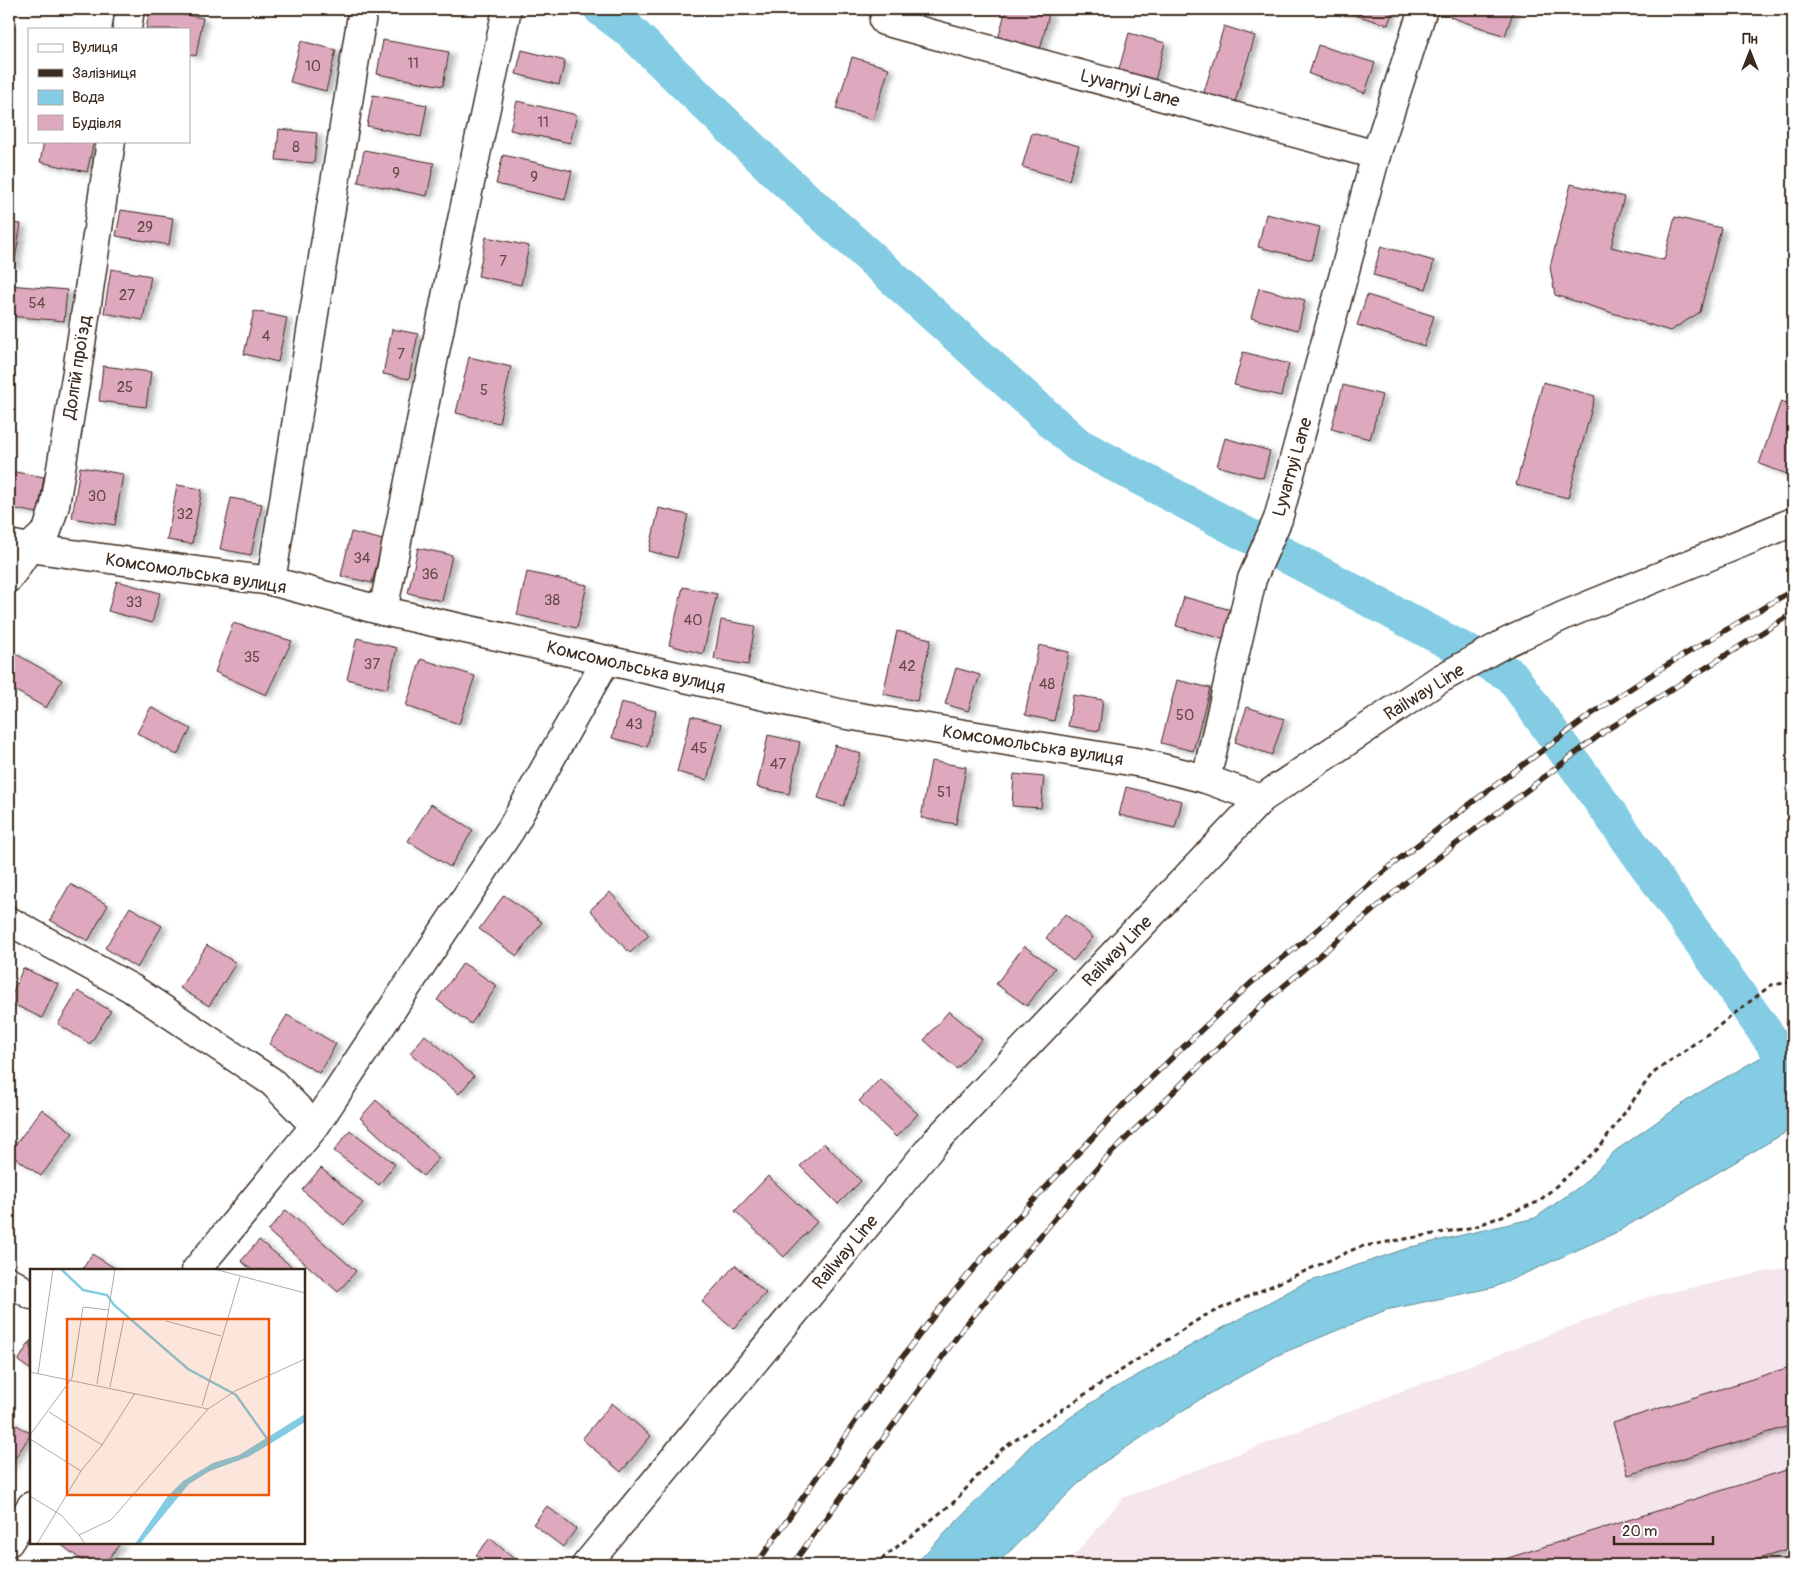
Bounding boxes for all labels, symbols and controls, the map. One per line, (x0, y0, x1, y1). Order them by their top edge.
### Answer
legend (28, 28, 190, 142)
north arrow (1724, 28, 1774, 78)
text: Пн (1742, 31, 1758, 48)
text: Вулиця (72, 38, 118, 57)
house number: 11 (407, 54, 419, 73)
house number: 10 (305, 57, 321, 76)
text: Залізниця (72, 64, 136, 83)
street label: Lyvarnyi Lane (1077, 64, 1182, 113)
text: Вода (72, 88, 105, 107)
house number: 11 (537, 113, 549, 132)
text: Будівля (72, 114, 121, 133)
house number: 8 (292, 138, 300, 157)
house number: 9 (392, 164, 400, 183)
house number: 9 (530, 168, 538, 187)
house number: 29 (137, 218, 153, 237)
house number: 7 (499, 252, 507, 271)
house number: 27 (119, 286, 135, 305)
house number: 54 (29, 294, 46, 313)
street label: Долгій проїзд (58, 313, 97, 422)
house number: 4 (262, 327, 271, 346)
house number: 7 (397, 345, 405, 364)
house number: 25 (117, 378, 133, 397)
house number: 5 (480, 381, 488, 400)
street label: Lyvarnyi Lane (1267, 415, 1318, 520)
house number: 30 (88, 487, 106, 506)
house number: 32 (177, 505, 193, 524)
street label: Комсомольська вулиця (104, 548, 288, 599)
house number: 34 (353, 549, 371, 568)
house number: 36 (421, 565, 439, 584)
house number: 38 (544, 591, 560, 610)
house number: 33 (126, 593, 142, 612)
house number: 40 (684, 611, 702, 630)
street label: Комсомольська вулиця (544, 636, 727, 699)
house number: 35 (244, 648, 260, 667)
house number: 37 (364, 655, 380, 674)
house number: 42 (898, 657, 916, 676)
street label: Railway Line (1380, 659, 1469, 726)
house number: 48 (1039, 675, 1056, 694)
house number: 50 (1176, 706, 1194, 725)
house number: 43 (625, 715, 643, 734)
street label: Комсомольська вулиця (941, 720, 1125, 771)
house number: 45 (691, 739, 707, 758)
house number: 47 (770, 755, 786, 774)
house number: 51 (937, 783, 951, 802)
street label: Railway Line (1078, 911, 1157, 992)
street label: Railway Line (807, 1210, 883, 1294)
inset map (30, 1269, 305, 1544)
scale bar (1614, 1514, 1713, 1546)
text: 20 m (1622, 1522, 1657, 1541)

